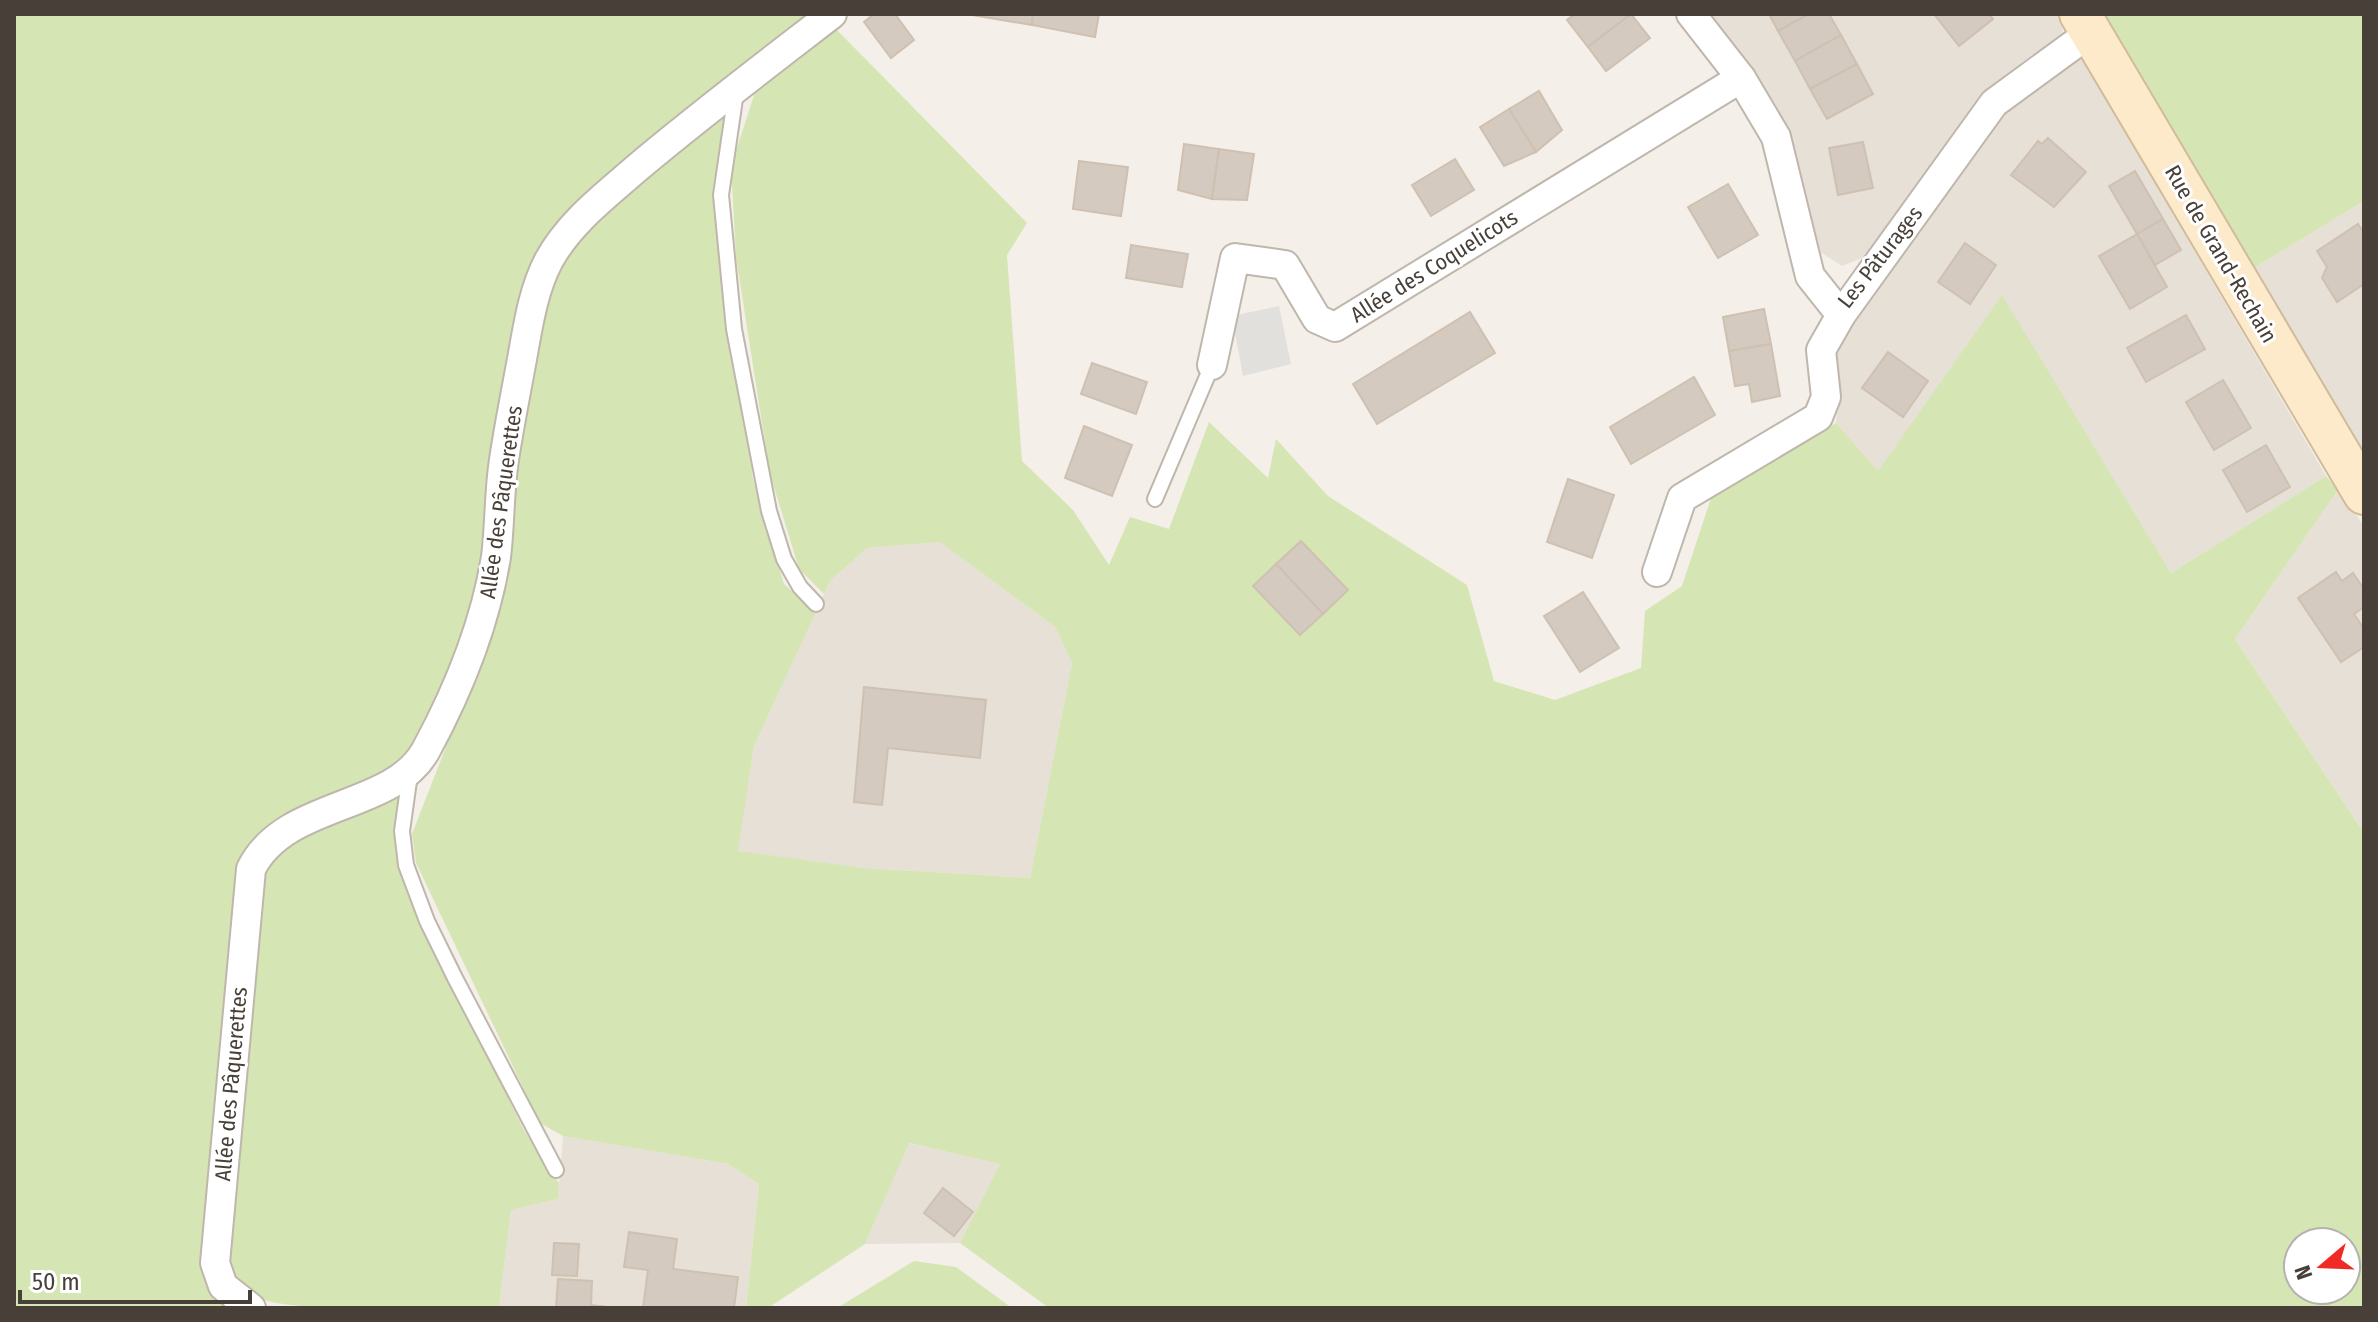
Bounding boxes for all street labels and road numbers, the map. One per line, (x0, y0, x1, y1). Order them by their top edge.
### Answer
street label: Rue de Grand-Rechain (2159, 160, 2283, 348)
street label: Les Pâturages (1832, 200, 1928, 314)
street label: Allée des Coquelicots (1345, 204, 1523, 328)
street label: Allée des Pâquerettes (474, 404, 528, 600)
street label: Allée des Pâquerettes (209, 986, 253, 1182)

